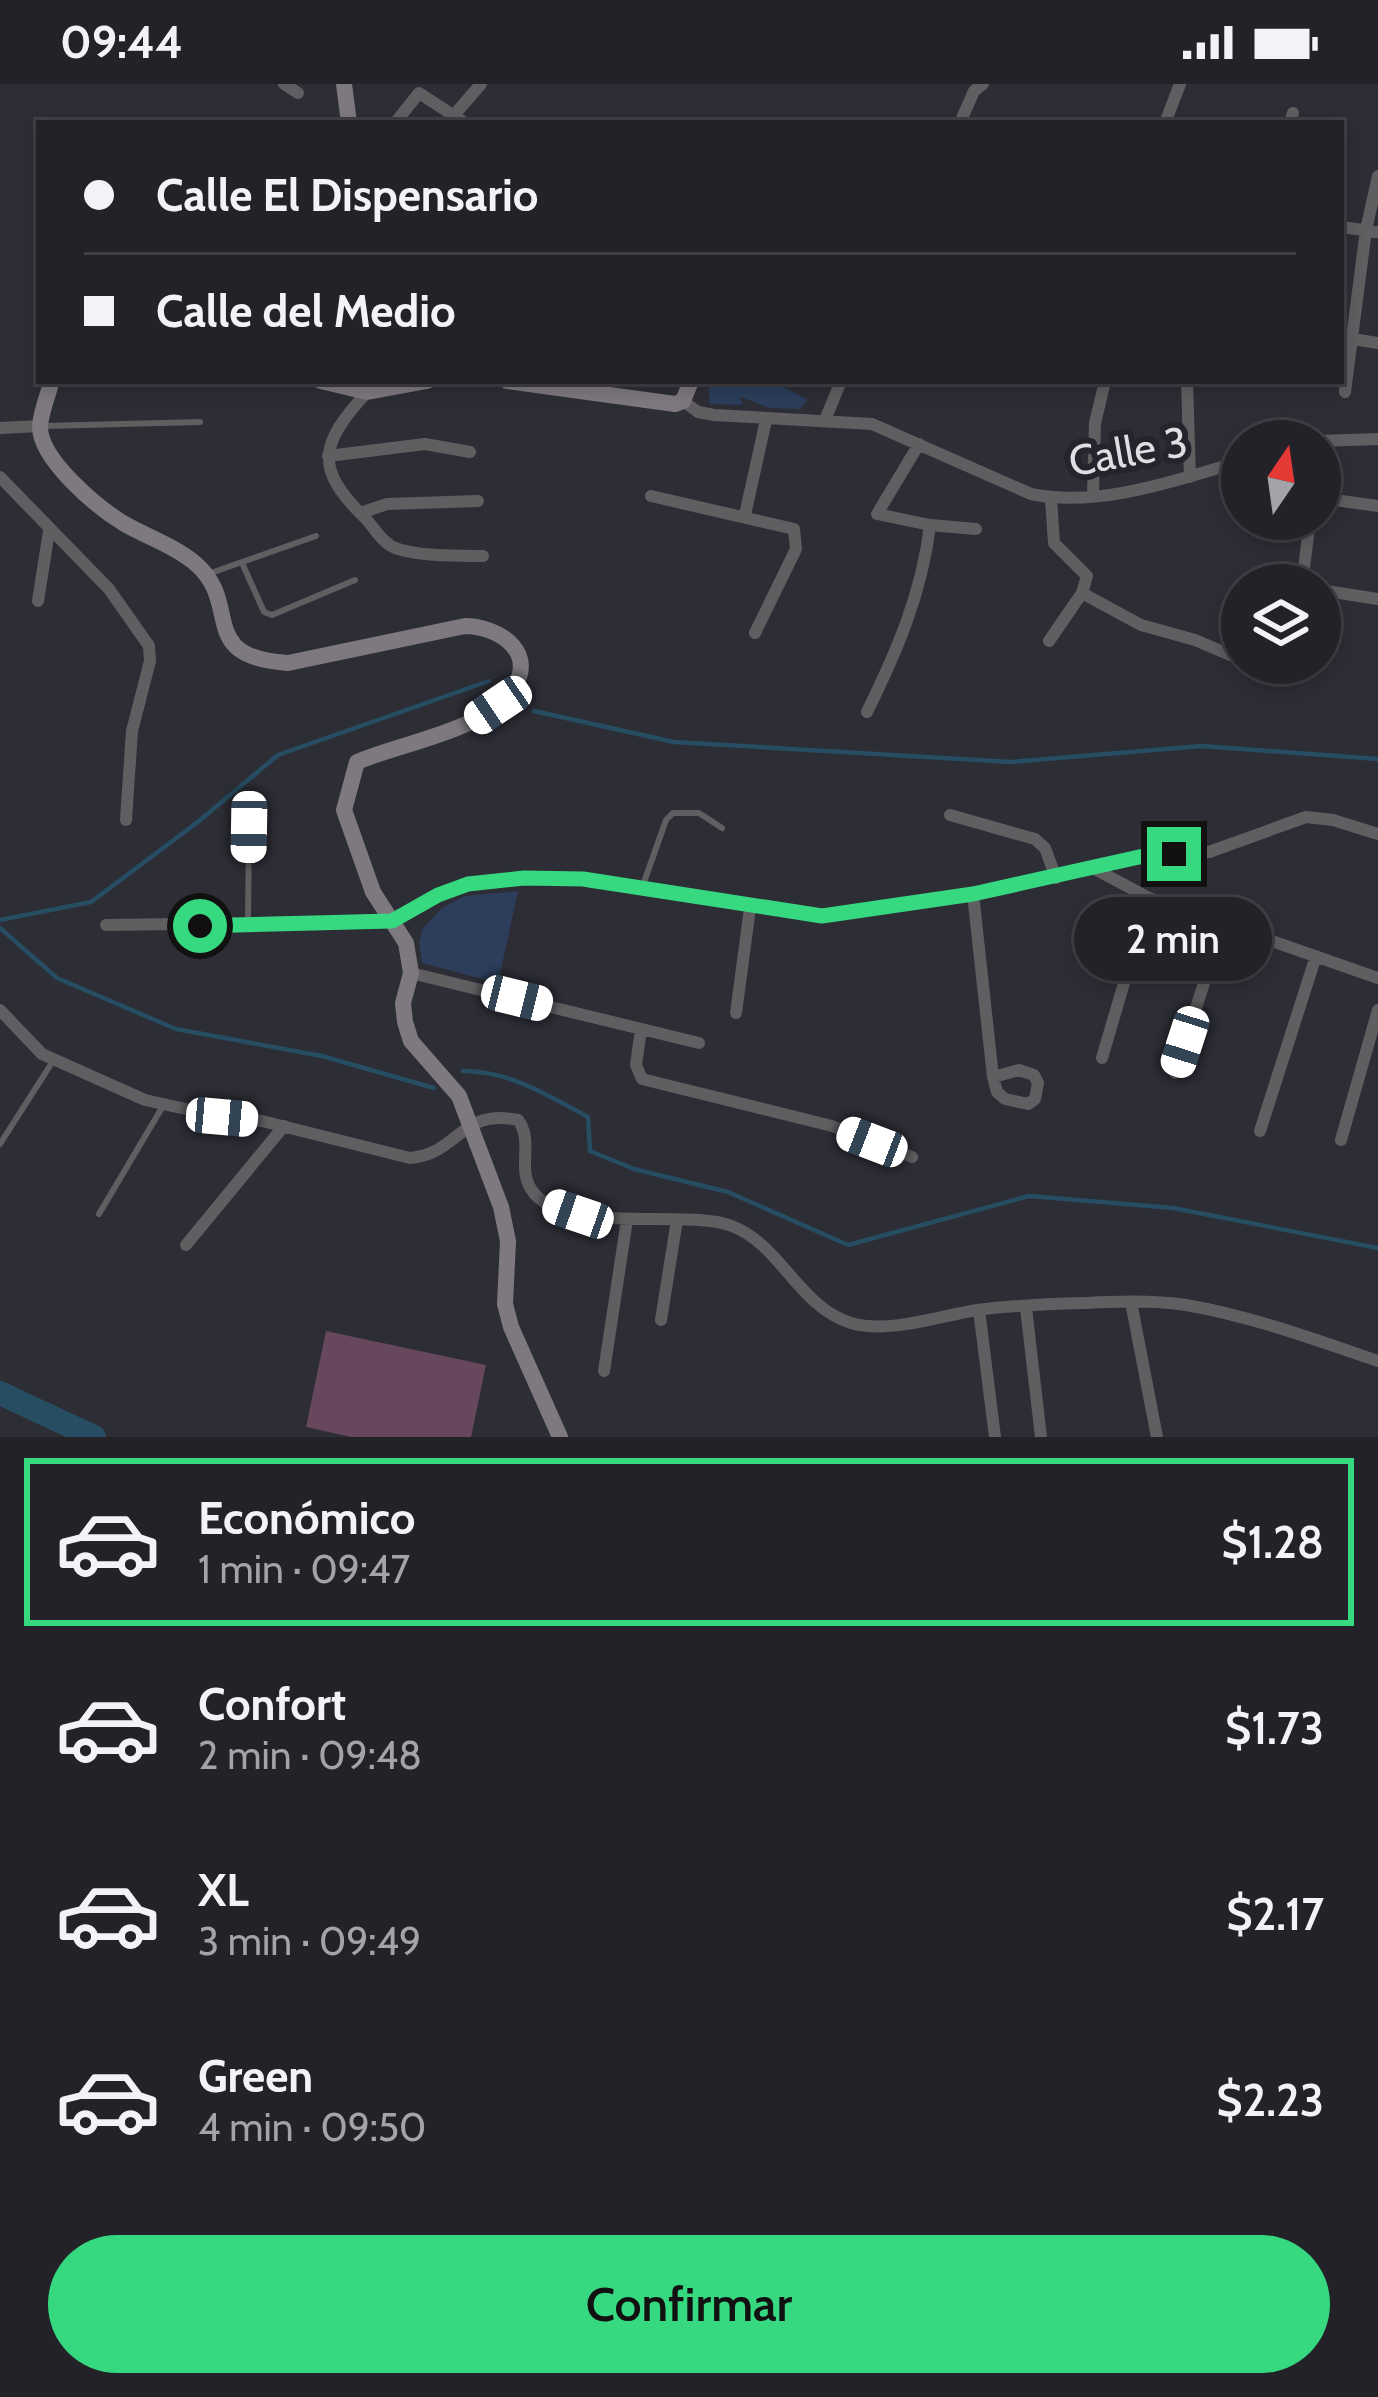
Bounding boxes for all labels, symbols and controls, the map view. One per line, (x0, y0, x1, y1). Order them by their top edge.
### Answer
text: 09:44 (60, 15, 183, 69)
text: Calle El Dispensario (156, 168, 538, 222)
text: Calle del Medio (156, 284, 456, 338)
street label: Calle 3 (1065, 415, 1191, 487)
north arrow (1221, 420, 1341, 540)
map controls (1221, 420, 1341, 684)
button: layers (1221, 564, 1341, 684)
car (458, 670, 538, 740)
car (230, 791, 268, 863)
route end (1147, 827, 1201, 881)
callout: 2 min (1075, 896, 1273, 980)
route start (173, 899, 227, 953)
text: 2 min (1126, 915, 1220, 963)
car (478, 972, 556, 1024)
car (1157, 1002, 1213, 1082)
car (185, 1096, 259, 1138)
car (832, 1112, 912, 1172)
car (538, 1185, 618, 1243)
icon: car (54, 1488, 162, 1596)
text: Económico (198, 1491, 415, 1545)
text: $1.28 (1221, 1515, 1324, 1569)
text: 1 min · 09:47 (198, 1545, 410, 1593)
icon: car (54, 1674, 162, 1782)
text: Confort (198, 1677, 346, 1731)
text: $1.73 (1225, 1701, 1324, 1755)
text: 2 min · 09:48 (198, 1731, 422, 1779)
icon: car (54, 1860, 162, 1968)
text: XL (198, 1863, 249, 1917)
text: $2.17 (1226, 1887, 1324, 1941)
text: 3 min · 09:49 (198, 1917, 421, 1965)
icon: car (54, 2046, 162, 2154)
text: Green (198, 2049, 313, 2103)
text: $2.23 (1216, 2073, 1324, 2127)
text: 4 min · 09:50 (198, 2103, 426, 2151)
button: Confirmar (48, 2235, 1330, 2373)

